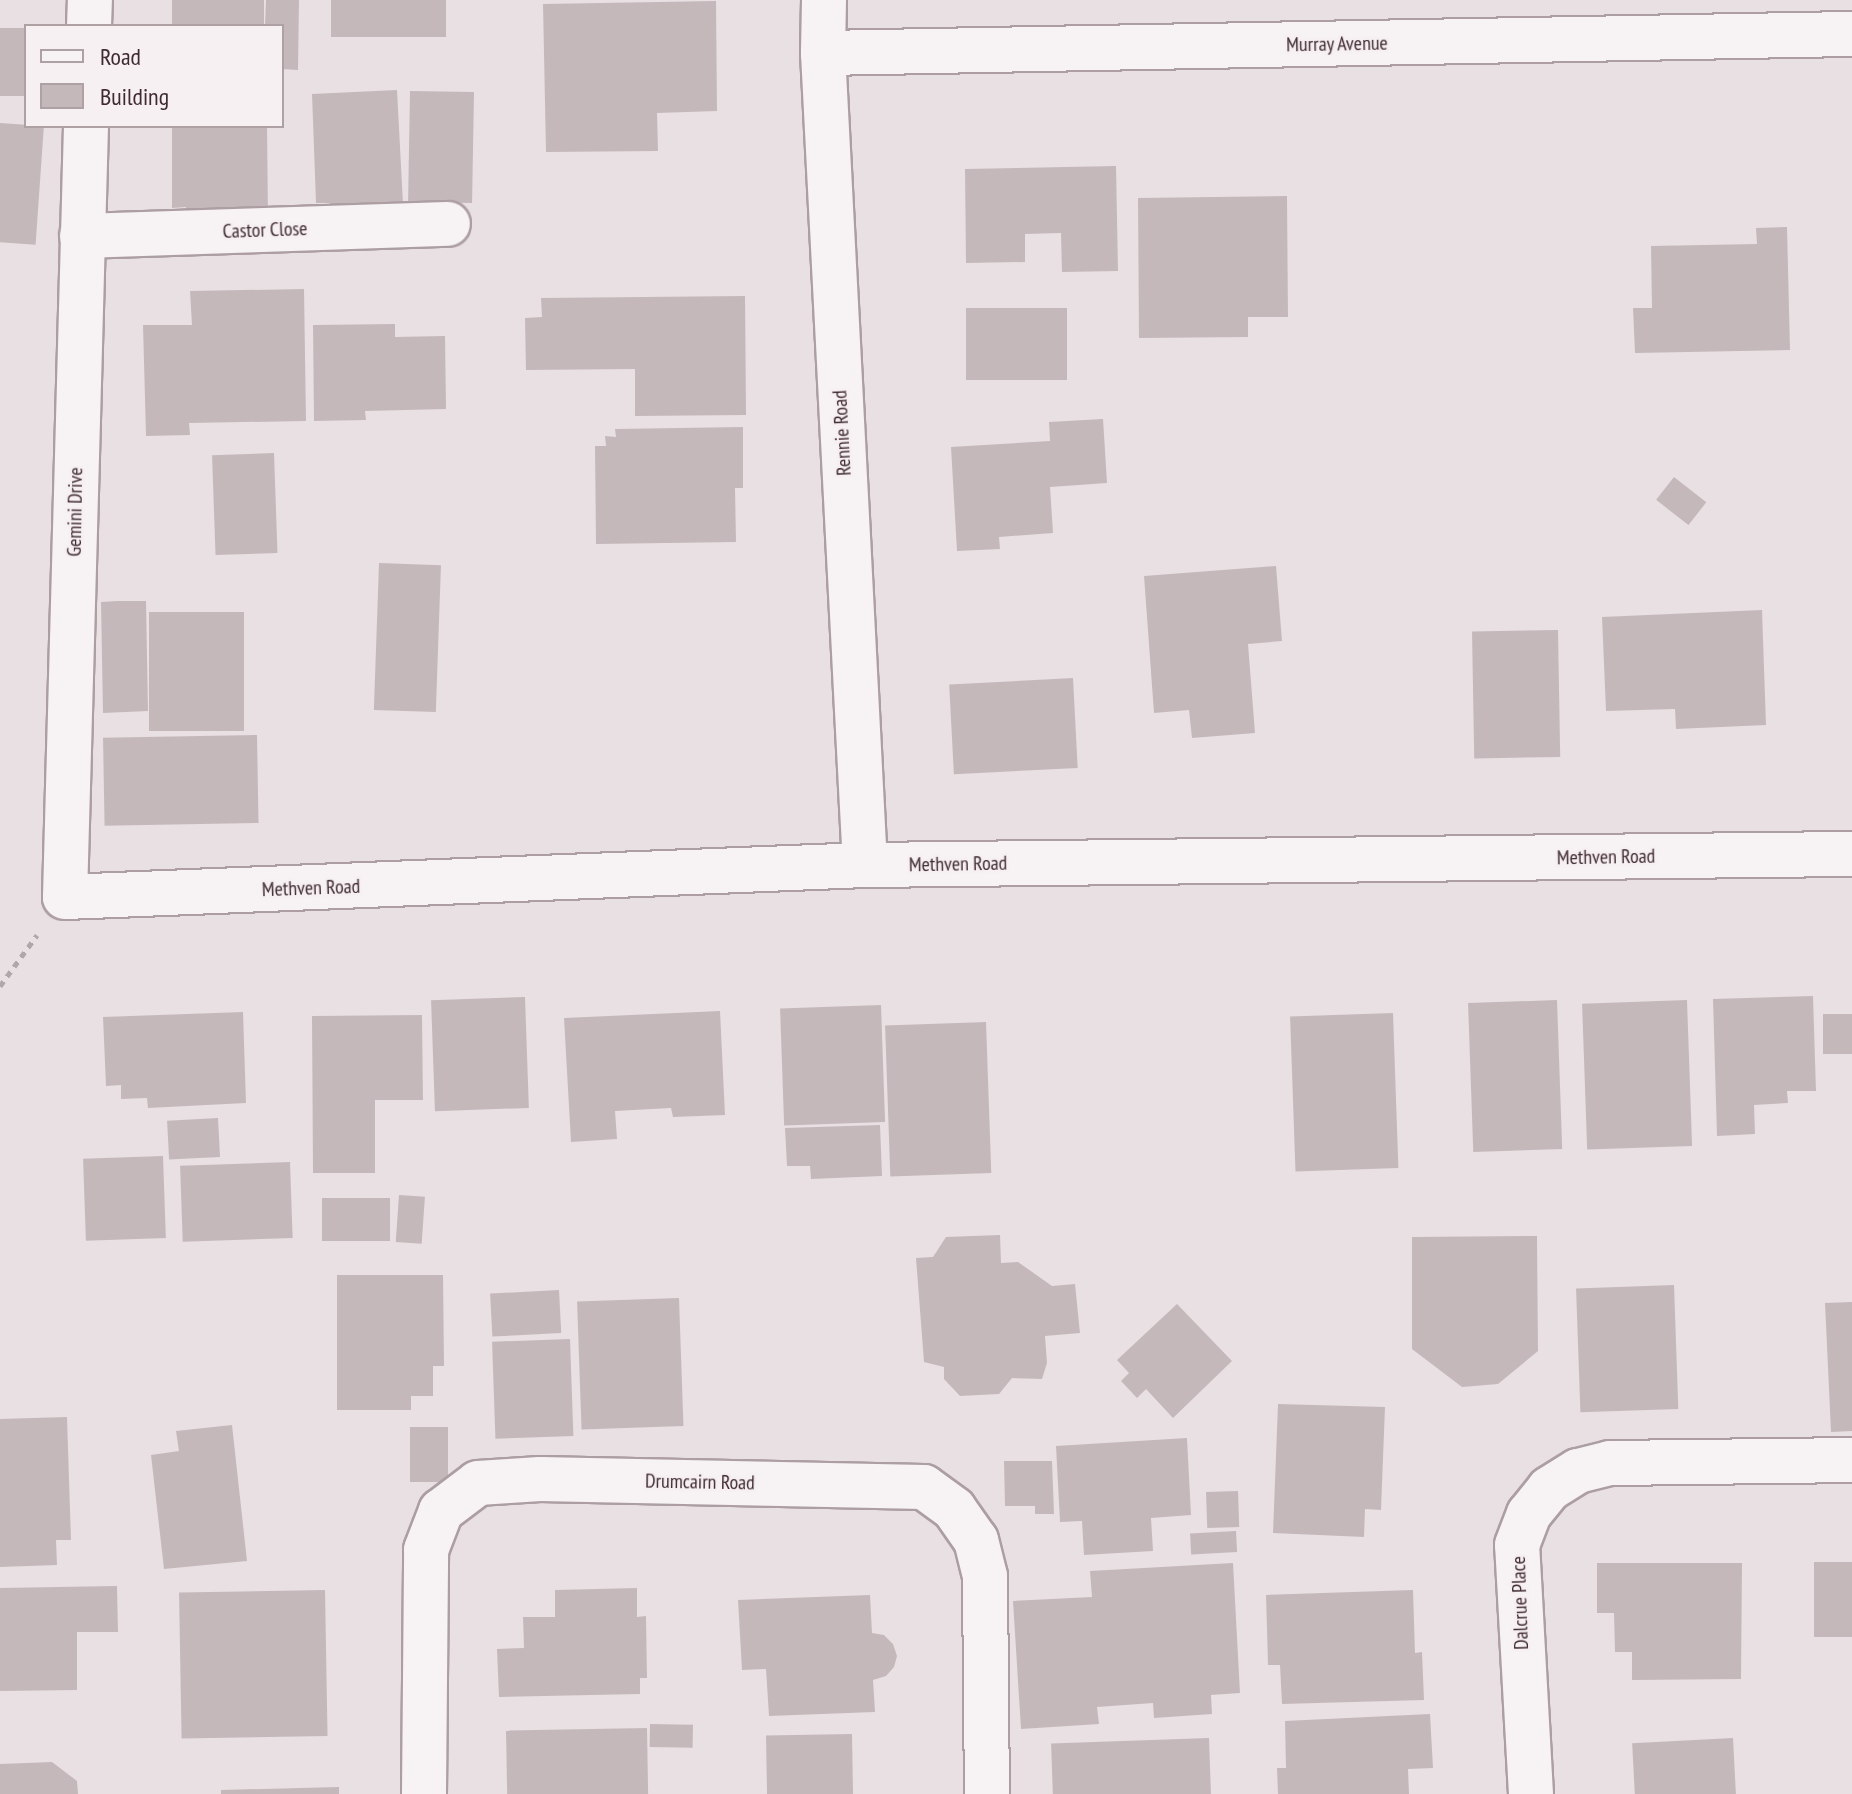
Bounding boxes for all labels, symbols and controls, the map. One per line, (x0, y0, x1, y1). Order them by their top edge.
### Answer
legend (24, 24, 284, 128)
street label: Murray Avenue (1285, 31, 1389, 57)
text: Road (100, 41, 141, 72)
text: Building (100, 81, 169, 112)
street label: Castor Close (222, 217, 308, 243)
street label: Rennie Road (828, 390, 856, 476)
street label: Gemini Drive (62, 467, 88, 557)
street label: Methven Road (1557, 844, 1655, 870)
street label: Methven Road (909, 851, 1007, 877)
street label: Methven Road (261, 874, 361, 902)
street label: Drumcairn Road (645, 1469, 755, 1495)
street label: Dalcrue Place (1506, 1556, 1534, 1650)

